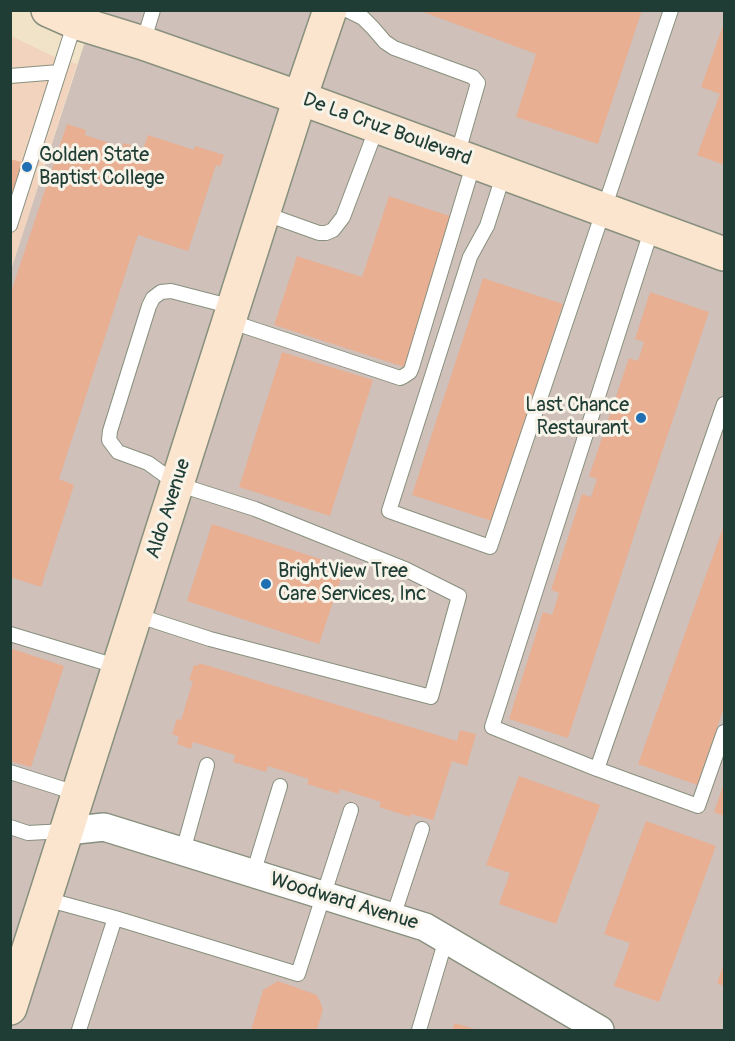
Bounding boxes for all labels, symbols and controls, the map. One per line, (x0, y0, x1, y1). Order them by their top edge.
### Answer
street label: De La Cruz Boulevard (299, 88, 475, 172)
place label: Golden State Baptist College (39, 144, 164, 191)
marker: Golden State Baptist College (20, 160, 34, 174)
place label: Last Chance Restaurant (525, 394, 629, 441)
marker: Last Chance Restaurant (634, 411, 648, 425)
street label: Aldo Avenue (142, 456, 196, 562)
place label: BrightView Tree Care Services, Inc (278, 560, 426, 607)
marker: BrightView Tree Care Services, Inc (259, 577, 273, 591)
street label: Woodward Avenue (267, 868, 421, 936)

